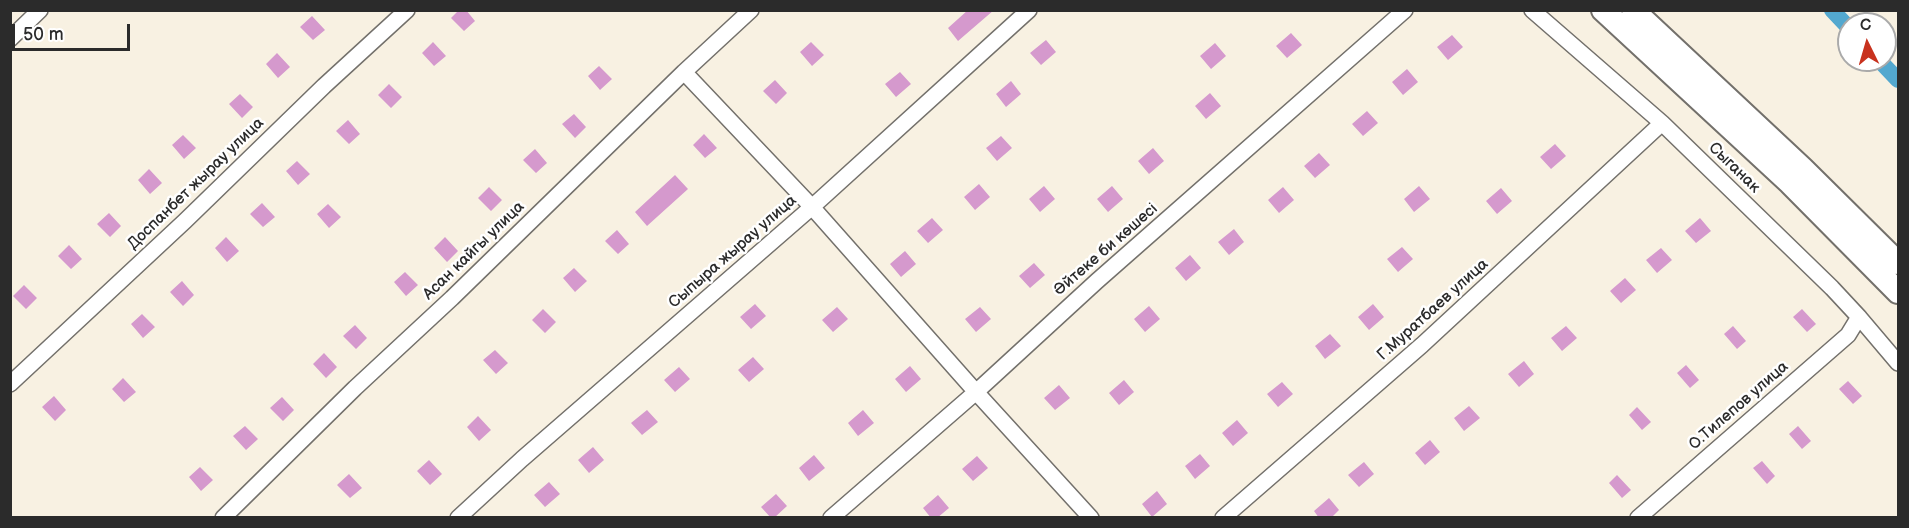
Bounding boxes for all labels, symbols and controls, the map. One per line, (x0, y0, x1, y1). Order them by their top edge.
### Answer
scale bar (15, 12, 134, 50)
north arrow (1837, 12, 1897, 72)
text: С (1859, 16, 1872, 36)
text: 50 m (23, 24, 64, 45)
street label: Доспанбет жырау улица (124, 114, 268, 254)
street label: Сыганак (1704, 139, 1764, 197)
street label: Сыпыра жырау улица (665, 191, 801, 313)
street label: Асан кайгы улица (419, 198, 529, 304)
street label: Әйтеке би көшесі (1050, 200, 1162, 300)
street label: Г.Муратбаев улица (1374, 255, 1492, 365)
street label: О.Тилепов улица (1685, 358, 1793, 454)

